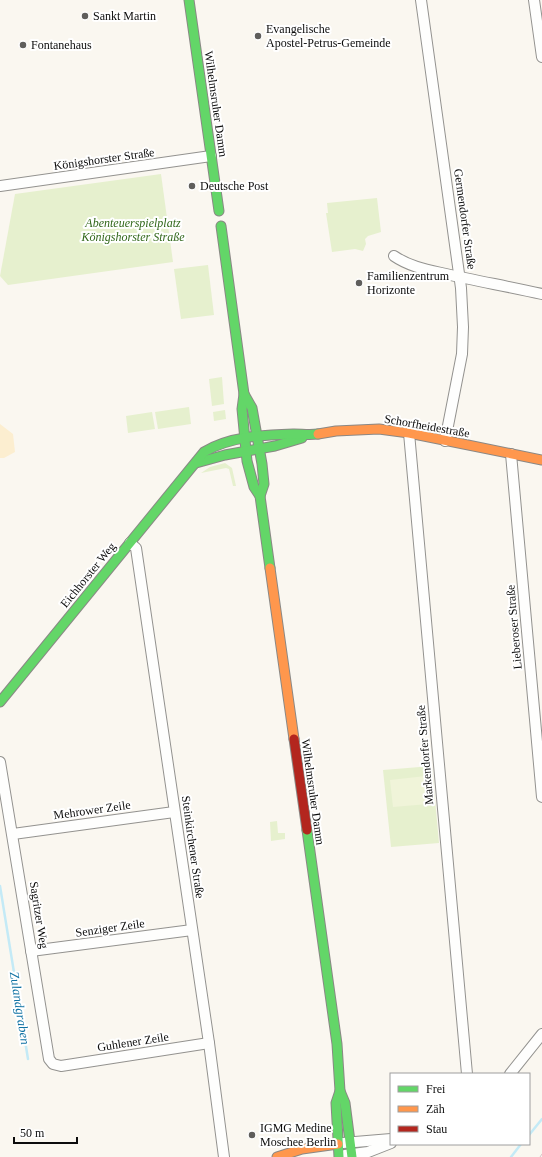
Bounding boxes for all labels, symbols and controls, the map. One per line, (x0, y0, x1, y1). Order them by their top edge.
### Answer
place label: Sankt Martin (93, 9, 156, 23)
marker: Sankt Martin (80, 11, 90, 21)
place label: Evangelische Apostel-Petrus-Gemeinde (266, 22, 391, 50)
marker: Evangelische Apostel-Petrus-Gemeinde (253, 31, 263, 41)
place label: Fontanehaus (31, 38, 92, 52)
marker: Fontanehaus (18, 40, 28, 50)
street label: Wilhelmsruher Damm (202, 50, 230, 159)
street label: Königshorster Straße (53, 145, 155, 173)
street label: Germendorfer Straße (451, 168, 479, 270)
place label: Deutsche Post (200, 179, 269, 193)
marker: Deutsche Post (187, 181, 197, 191)
park label: Abenteuerspielplatz Königshorster Straße (80, 216, 185, 244)
place label: Familienzentrum Horizonte (367, 269, 450, 297)
marker: Familienzentrum Horizonte (354, 278, 364, 288)
street label: Schorfheidestraße (383, 412, 471, 440)
street label: Eichhorster Weg (57, 540, 119, 610)
street label: Lieberoser Straße (503, 584, 525, 670)
street label: Markendorfer Straße (414, 704, 436, 806)
street label: Wilhelmsruher Damm (299, 738, 327, 847)
street label: Steinkirchener Straße (179, 795, 207, 899)
street label: Mehrower Zeile (53, 798, 131, 822)
street label: Sagritzer Weg (27, 880, 51, 950)
street label: Senziger Zeile (75, 916, 145, 940)
water label: Zulandgraben (7, 970, 33, 1046)
street label: Guhlener Zeile (96, 1029, 170, 1055)
legend (390, 1073, 530, 1145)
text: Frei (426, 1082, 446, 1096)
text: Zäh (426, 1102, 445, 1116)
scale bar (14, 1119, 77, 1145)
place label: IGMG Medine Moschee Berlin (260, 1121, 336, 1149)
text: Stau (426, 1122, 447, 1136)
text: 50 m (20, 1126, 45, 1140)
marker: IGMG Medine Moschee Berlin (247, 1130, 257, 1140)

